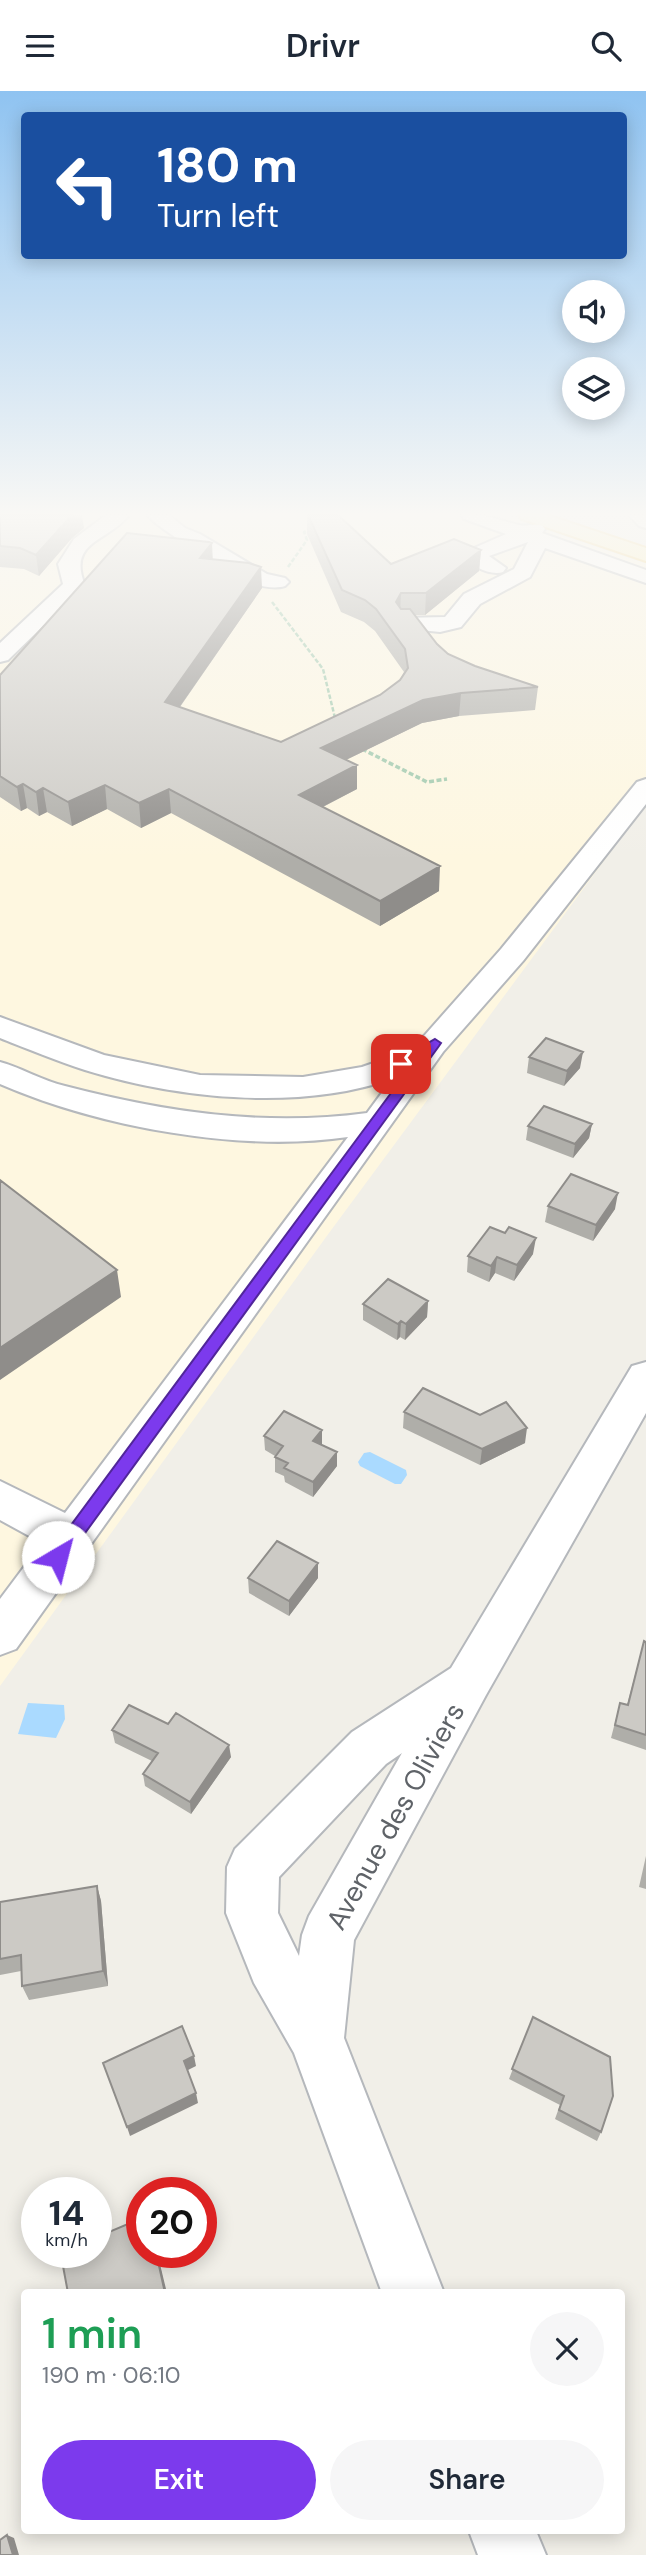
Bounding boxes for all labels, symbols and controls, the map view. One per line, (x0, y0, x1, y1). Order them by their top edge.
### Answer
text: Drivr (286, 25, 360, 67)
icon: menu (21, 27, 59, 65)
icon: search (587, 27, 625, 65)
text: 180 m (157, 133, 298, 197)
icon: left (42, 140, 133, 231)
text: Turn left (157, 195, 279, 237)
map controls (562, 280, 625, 420)
button: sound (562, 280, 625, 343)
button: layers (562, 357, 625, 420)
pin (371, 1034, 431, 1094)
icon: arrive (382, 1045, 420, 1083)
position arrow (21, 1520, 95, 1594)
street label: Avenue des Oliviers (318, 1696, 473, 1936)
speed limit sign: 20 (126, 2177, 217, 2268)
text: 14 (49, 2190, 84, 2236)
text: km/h (45, 2228, 88, 2252)
text: 1 min (42, 2306, 142, 2361)
button: close (530, 2312, 604, 2386)
text: 190 m · 06:10 (42, 2360, 180, 2390)
button: Exit (42, 2440, 316, 2520)
button: Share (330, 2440, 604, 2520)

